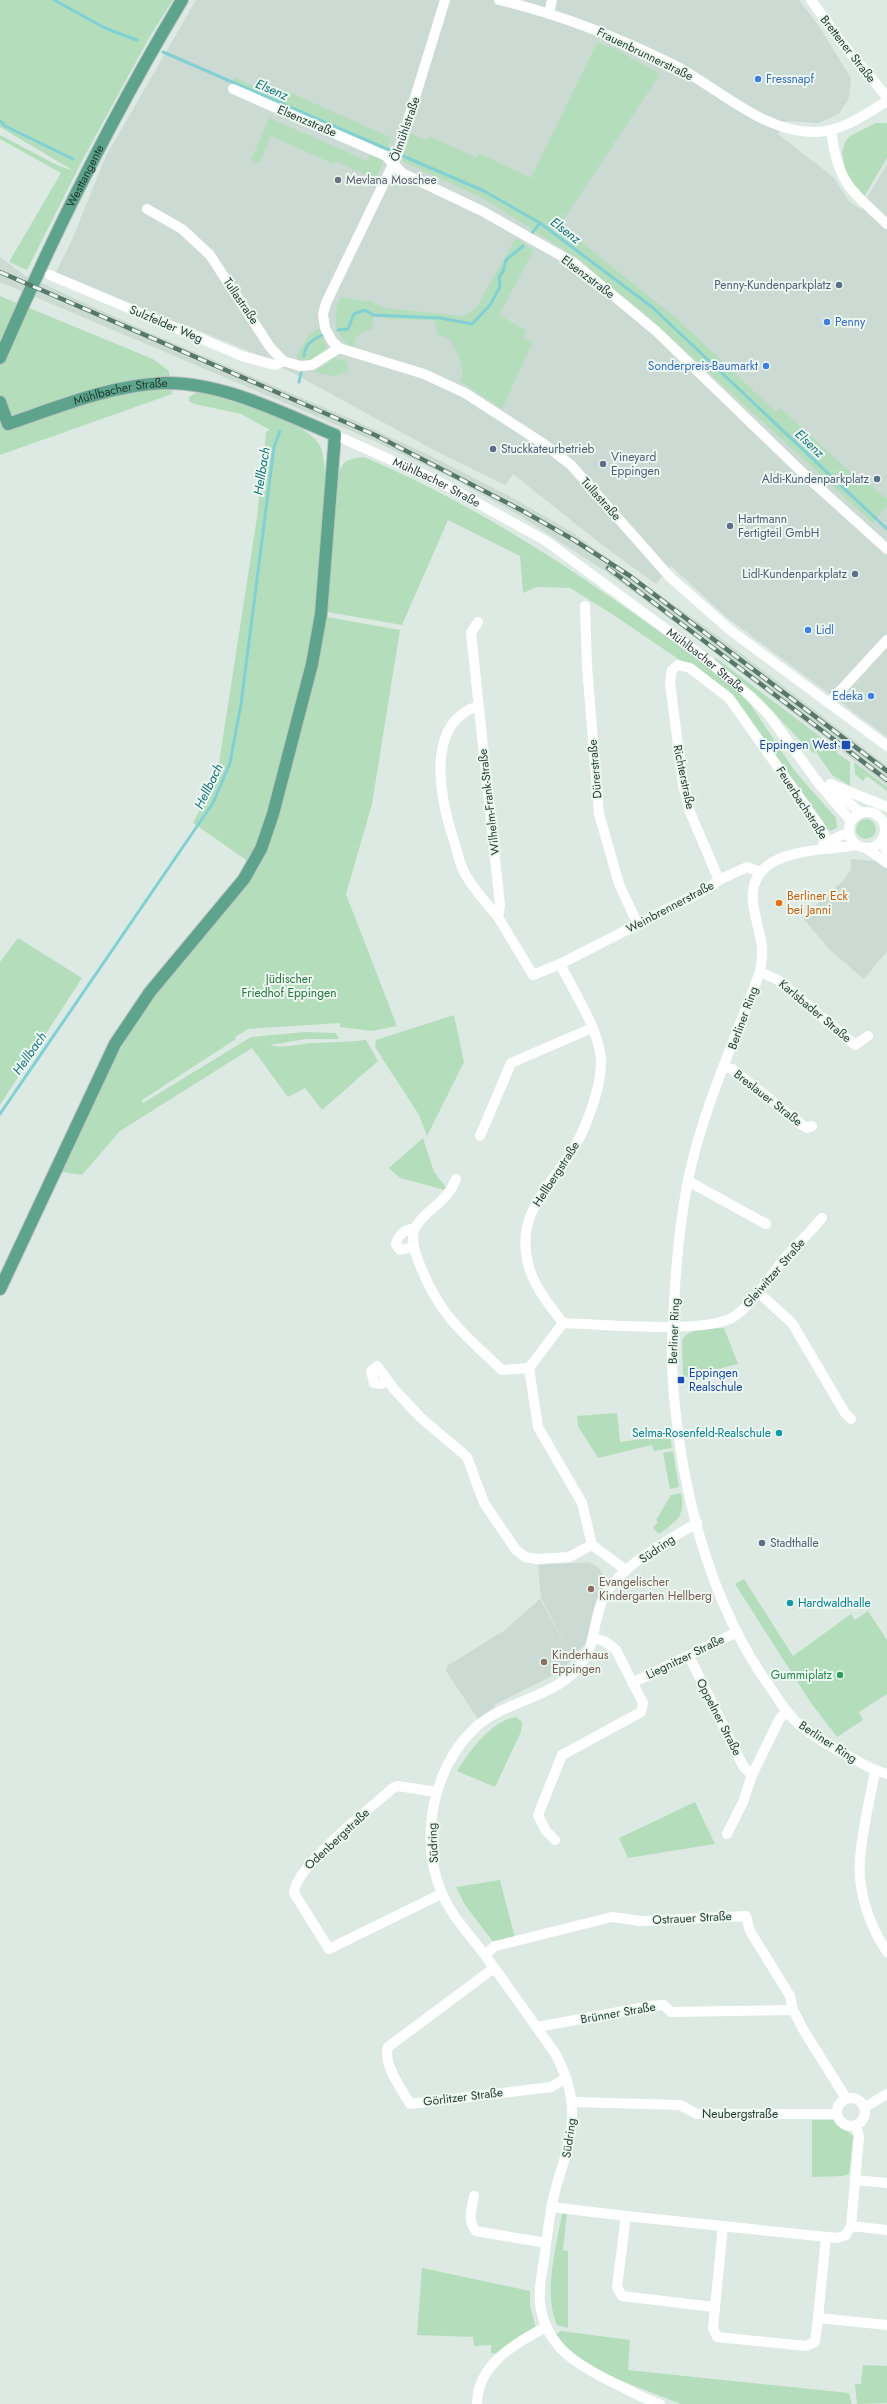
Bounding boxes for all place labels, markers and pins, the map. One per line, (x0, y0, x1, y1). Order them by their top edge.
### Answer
place label: Fressnapf (766, 70, 814, 88)
marker: Fressnapf (753, 74, 763, 84)
place label: Mevlana Moschee (346, 171, 437, 189)
marker: Mevlana Moschee (333, 175, 343, 185)
place label: Penny-Kundenparkplatz (714, 276, 831, 294)
marker: Penny-Kundenparkplatz (834, 280, 844, 290)
place label: Penny (835, 313, 866, 331)
marker: Penny (822, 317, 832, 327)
place label: Sonderpreis-Baumarkt (648, 357, 758, 375)
marker: Sonderpreis-Baumarkt (761, 361, 771, 371)
place label: Stuckkateurbetrieb (501, 440, 595, 458)
marker: Stuckkateurbetrieb (488, 444, 498, 454)
place label: Vineyard Eppingen (611, 448, 660, 480)
marker: Vineyard Eppingen (598, 459, 608, 469)
place label: Aldi-Kundenparkplatz (762, 470, 869, 488)
marker: Aldi-Kundenparkplatz (872, 474, 882, 484)
place label: Hartmann Fertigteil GmbH (738, 510, 819, 542)
marker: Hartmann Fertigteil GmbH (725, 521, 735, 531)
place label: Lidl-Kundenparkplatz (742, 565, 847, 583)
marker: Lidl-Kundenparkplatz (850, 569, 860, 579)
place label: Lidl (816, 621, 834, 639)
marker: Lidl (803, 625, 813, 635)
place label: Edeka (832, 687, 863, 705)
marker: Edeka (866, 691, 876, 701)
place label: Eppingen West (760, 736, 837, 754)
marker: Eppingen West (840, 739, 852, 751)
place label: Berliner Eck bei Janni (787, 887, 848, 919)
marker: Berliner Eck bei Janni (774, 898, 784, 908)
place label: Eppingen Realschule (689, 1364, 743, 1396)
marker: Eppingen Realschule (676, 1375, 686, 1385)
place label: Selma-Rosenfeld-Realschule (632, 1424, 771, 1442)
marker: Selma-Rosenfeld-Realschule (774, 1428, 784, 1438)
place label: Stadthalle (770, 1534, 819, 1552)
marker: Stadthalle (757, 1538, 767, 1548)
place label: Evangelischer Kindergarten Hellberg (599, 1573, 712, 1605)
marker: Evangelischer Kindergarten Hellberg (586, 1584, 596, 1594)
place label: Hardwaldhalle (798, 1594, 871, 1612)
marker: Hardwaldhalle (785, 1598, 795, 1608)
place label: Kinderhaus Eppingen (552, 1646, 609, 1678)
marker: Kinderhaus Eppingen (539, 1657, 549, 1667)
place label: Gummiplatz (771, 1666, 832, 1684)
marker: Gummiplatz (835, 1670, 845, 1680)

